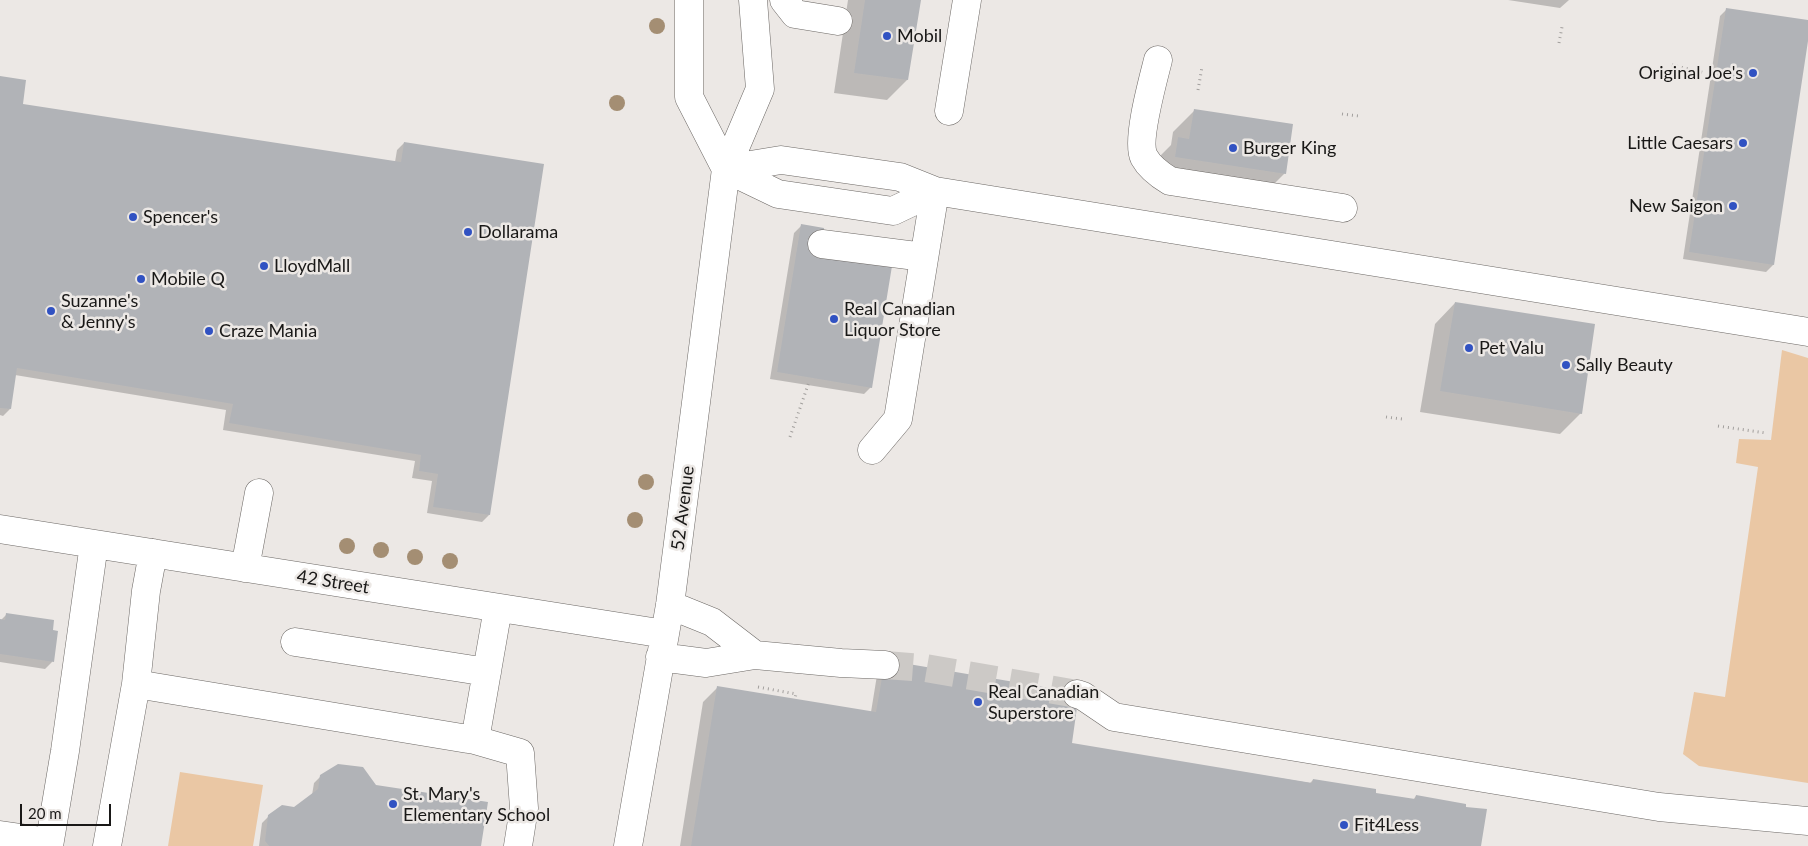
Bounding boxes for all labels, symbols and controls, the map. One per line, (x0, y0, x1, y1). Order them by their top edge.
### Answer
place label: Mobil (897, 25, 942, 47)
marker: Mobil (881, 30, 893, 42)
place label: Original Joe's (1638, 62, 1743, 84)
marker: Original Joe's (1747, 67, 1759, 79)
place label: Little Caesars (1627, 132, 1733, 154)
place label: Burger King (1243, 137, 1336, 159)
marker: Little Caesars (1737, 137, 1749, 149)
marker: Burger King (1227, 142, 1239, 154)
place label: New Saigon (1629, 195, 1723, 217)
marker: New Saigon (1727, 200, 1739, 212)
place label: Spencer's (143, 206, 218, 228)
marker: Spencer's (127, 211, 139, 223)
place label: Dollarama (478, 221, 558, 243)
marker: Dollarama (462, 226, 474, 238)
place label: LloydMall (274, 255, 350, 277)
marker: LloydMall (258, 260, 270, 272)
place label: Mobile Q (151, 268, 225, 290)
marker: Mobile Q (135, 273, 147, 285)
place label: Suzanne's & Jenny's (61, 290, 138, 332)
place label: Real Canadian Liquor Store (844, 298, 955, 340)
marker: Suzanne's & Jenny's (45, 305, 57, 317)
marker: Real Canadian Liquor Store (828, 313, 840, 325)
place label: Craze Mania (219, 320, 317, 342)
marker: Craze Mania (203, 325, 215, 337)
place label: Pet Valu (1479, 337, 1544, 359)
marker: Pet Valu (1463, 342, 1475, 354)
place label: Sally Beauty (1576, 354, 1673, 376)
marker: Sally Beauty (1560, 359, 1572, 371)
street label: 52 Avenue (667, 464, 699, 552)
street label: 42 Street (295, 566, 371, 598)
place label: Real Canadian Superstore (988, 681, 1099, 724)
marker: Real Canadian Superstore (972, 696, 984, 708)
place label: St. Mary's Elementary School (403, 783, 550, 826)
scale bar (22, 794, 114, 826)
marker: St. Mary's Elementary School (387, 798, 399, 810)
text: 20 m (28, 804, 62, 822)
place label: Fit4Less (1354, 814, 1419, 836)
marker: Fit4Less (1338, 819, 1350, 831)

